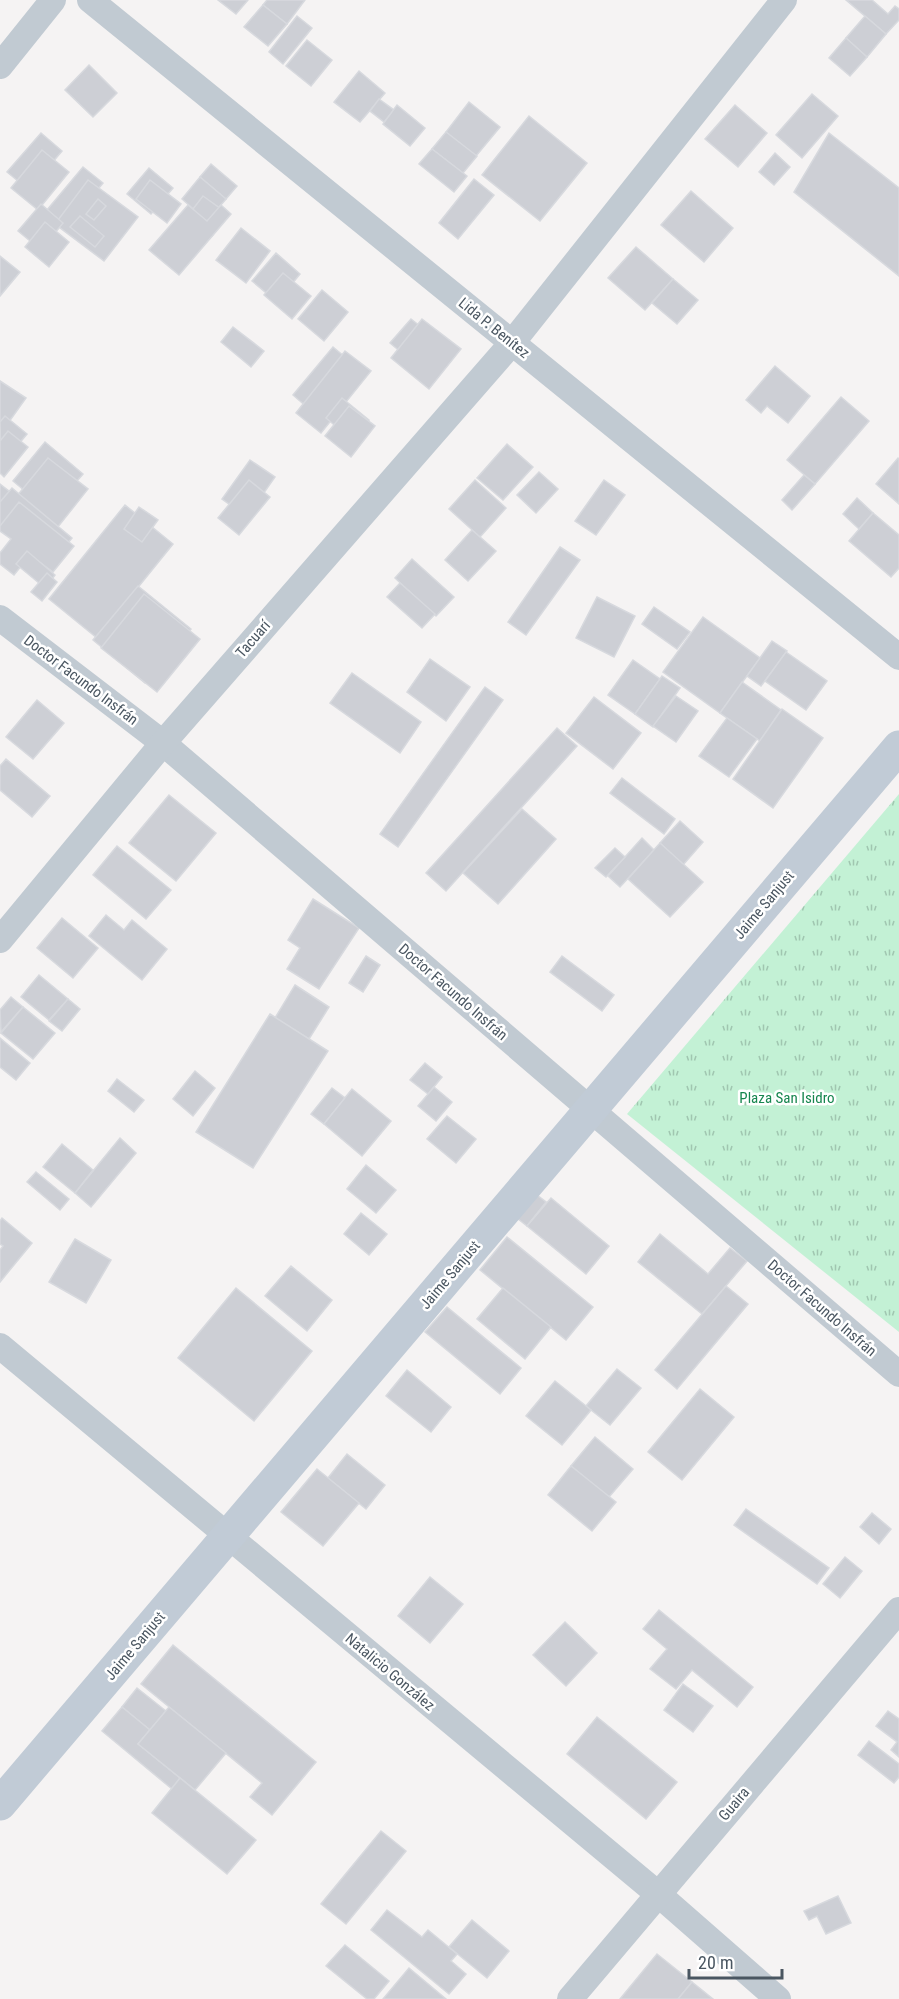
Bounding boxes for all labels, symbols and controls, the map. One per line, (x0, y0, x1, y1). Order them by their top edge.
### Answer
street label: Lida P. Benítez (455, 294, 533, 362)
street label: Tacuarí (232, 616, 275, 661)
street label: Doctor Facundo Insfrán (20, 631, 142, 729)
street label: Jaime Sanjust (730, 867, 798, 943)
street label: Doctor Facundo Insfrán (395, 940, 511, 1044)
park label: Plaza San Isidro (739, 1089, 835, 1107)
street label: Jaime Sanjust (416, 1237, 484, 1313)
street label: Doctor Facundo Insfrán (764, 1256, 880, 1360)
street label: Jaime Sanjust (101, 1608, 169, 1684)
street label: Natalicio González (342, 1629, 438, 1715)
street label: Guaira (715, 1784, 753, 1824)
scale bar (689, 1942, 782, 1980)
text: 20 m (698, 1952, 733, 1973)

